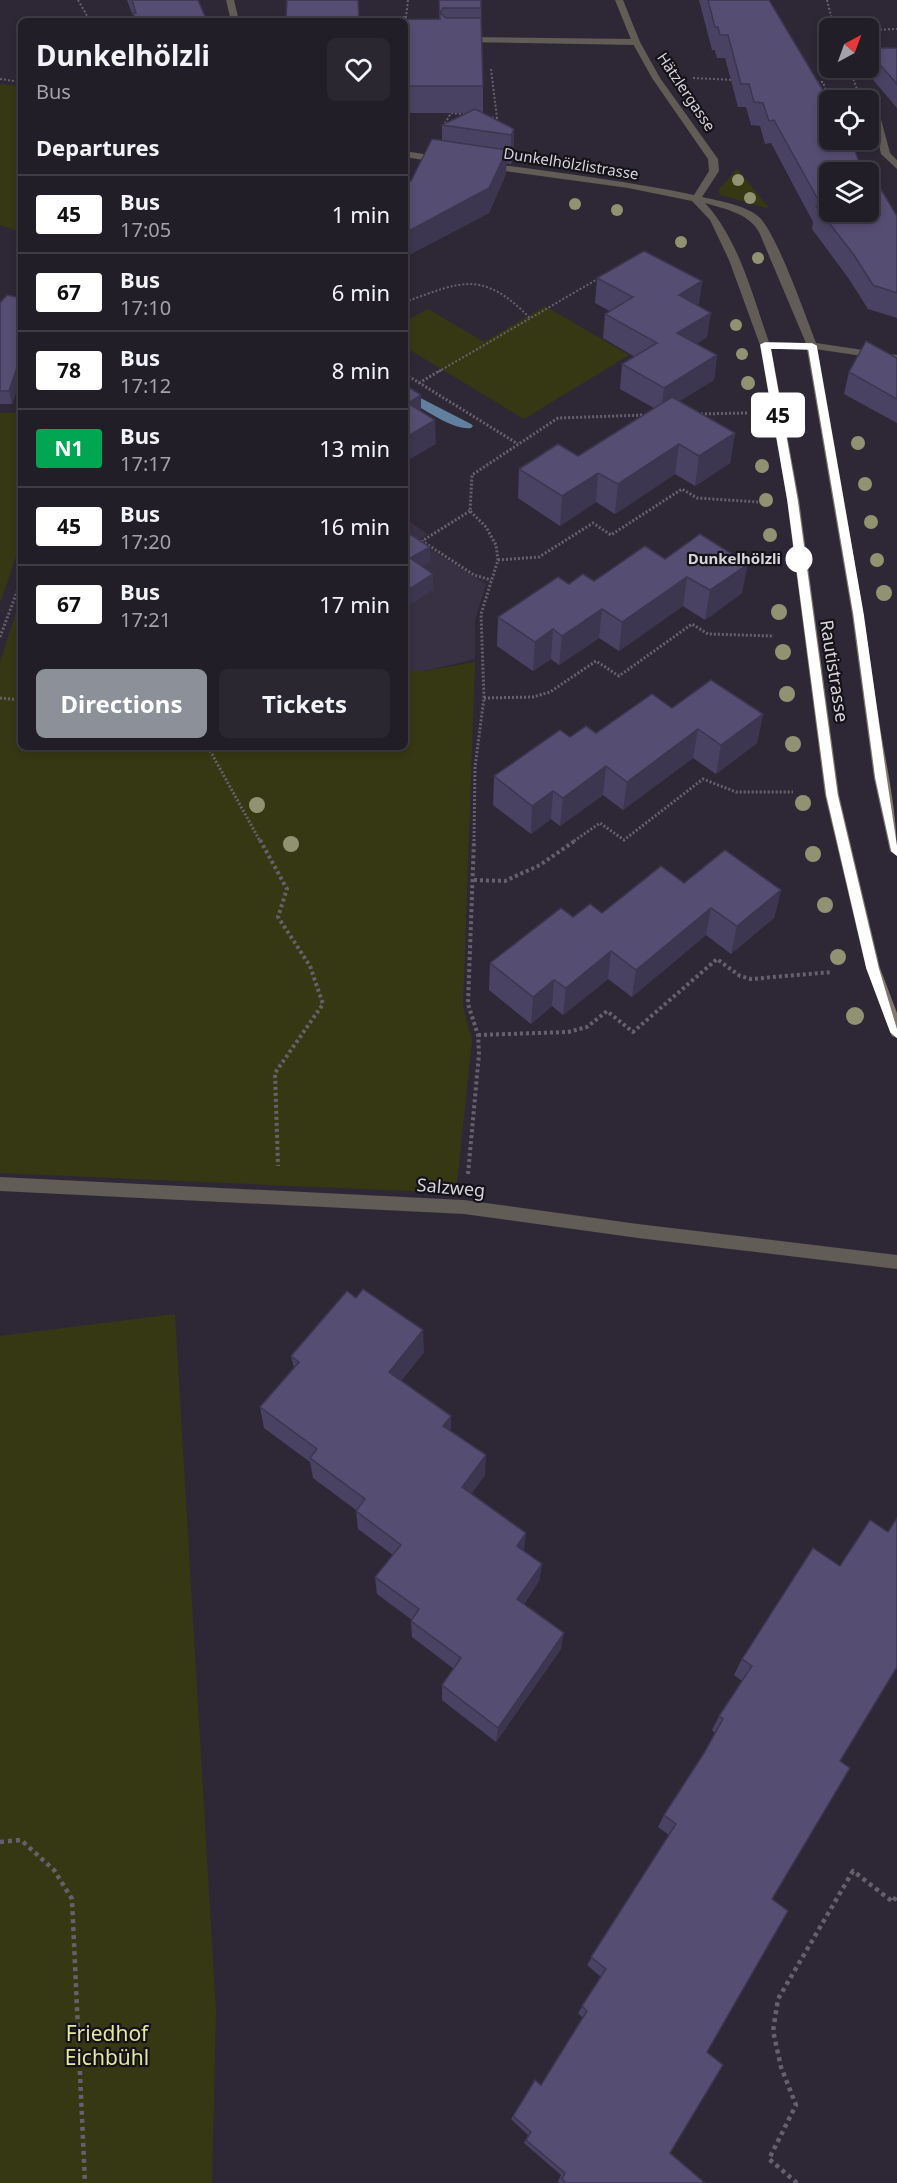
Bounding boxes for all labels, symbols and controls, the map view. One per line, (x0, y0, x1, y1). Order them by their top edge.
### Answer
north arrow (819, 18, 879, 78)
map controls (819, 18, 879, 222)
text: Dunkelhölzli (36, 36, 210, 74)
button: heart (327, 38, 390, 101)
street label: Hätzlergasse (653, 48, 721, 135)
text: Bus (36, 78, 71, 105)
button: locate (819, 90, 879, 150)
text: Departures (36, 132, 160, 162)
street label: Dunkelhölzlistrasse (502, 142, 640, 184)
button: layers (819, 162, 879, 222)
text: Bus (120, 186, 160, 216)
text: 1 min (332, 199, 390, 229)
text: 45 (57, 200, 81, 228)
text: 17:05 (120, 216, 171, 243)
text: Bus (120, 264, 160, 294)
text: 6 min (332, 277, 390, 307)
text: 67 (57, 278, 81, 306)
text: 17:10 (120, 294, 171, 321)
text: Bus (120, 342, 160, 372)
text: 8 min (332, 355, 390, 385)
text: 78 (57, 356, 81, 384)
text: 17:12 (120, 372, 171, 399)
line badge: 45 (751, 396, 805, 434)
text: 45 (766, 401, 790, 429)
text: Bus (120, 420, 160, 450)
text: 13 min (319, 433, 390, 463)
text: N1 (54, 434, 84, 462)
text: 17:17 (120, 450, 171, 477)
text: Bus (120, 498, 160, 528)
text: 16 min (319, 511, 390, 541)
text: 45 (57, 512, 81, 540)
text: 17:20 (120, 528, 171, 555)
marker: Dunkelhölzli (786, 546, 812, 572)
place label: Dunkelhölzli (688, 548, 781, 568)
text: Bus (120, 576, 160, 606)
text: 17 min (319, 589, 390, 619)
text: 67 (57, 590, 81, 618)
text: 17:21 (120, 606, 171, 633)
street label: Rautistrasse (815, 618, 855, 724)
button: Directions (36, 669, 207, 738)
button: Tickets (219, 669, 390, 738)
street label: Salzweg (416, 1172, 486, 1202)
park label: Friedhof Eichbühl (65, 2019, 150, 2071)

